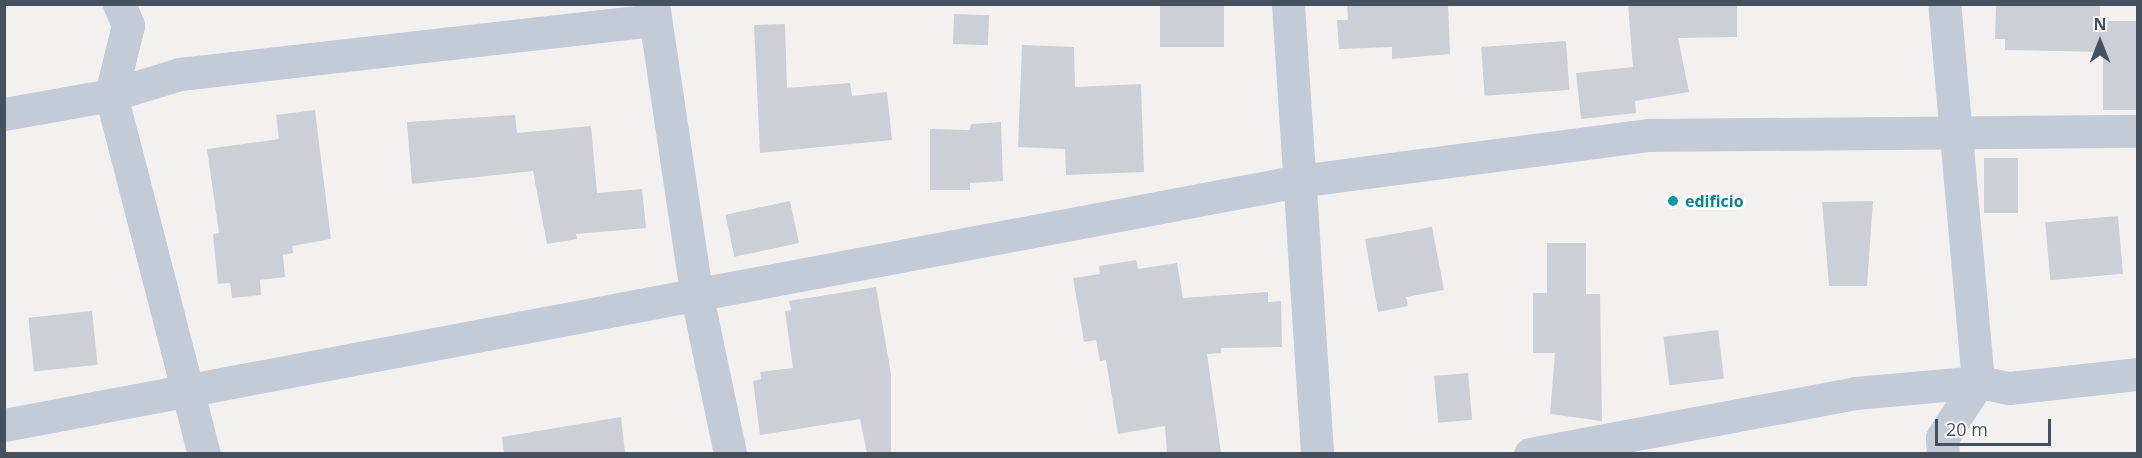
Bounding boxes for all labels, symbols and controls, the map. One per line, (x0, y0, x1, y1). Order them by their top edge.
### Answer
north arrow (2070, 12, 2130, 72)
text: N (2093, 13, 2107, 35)
place label: edificio (1685, 191, 1744, 211)
marker: edificio (1666, 194, 1680, 208)
scale bar (1938, 407, 2054, 445)
text: 20 m (1946, 417, 1988, 441)

